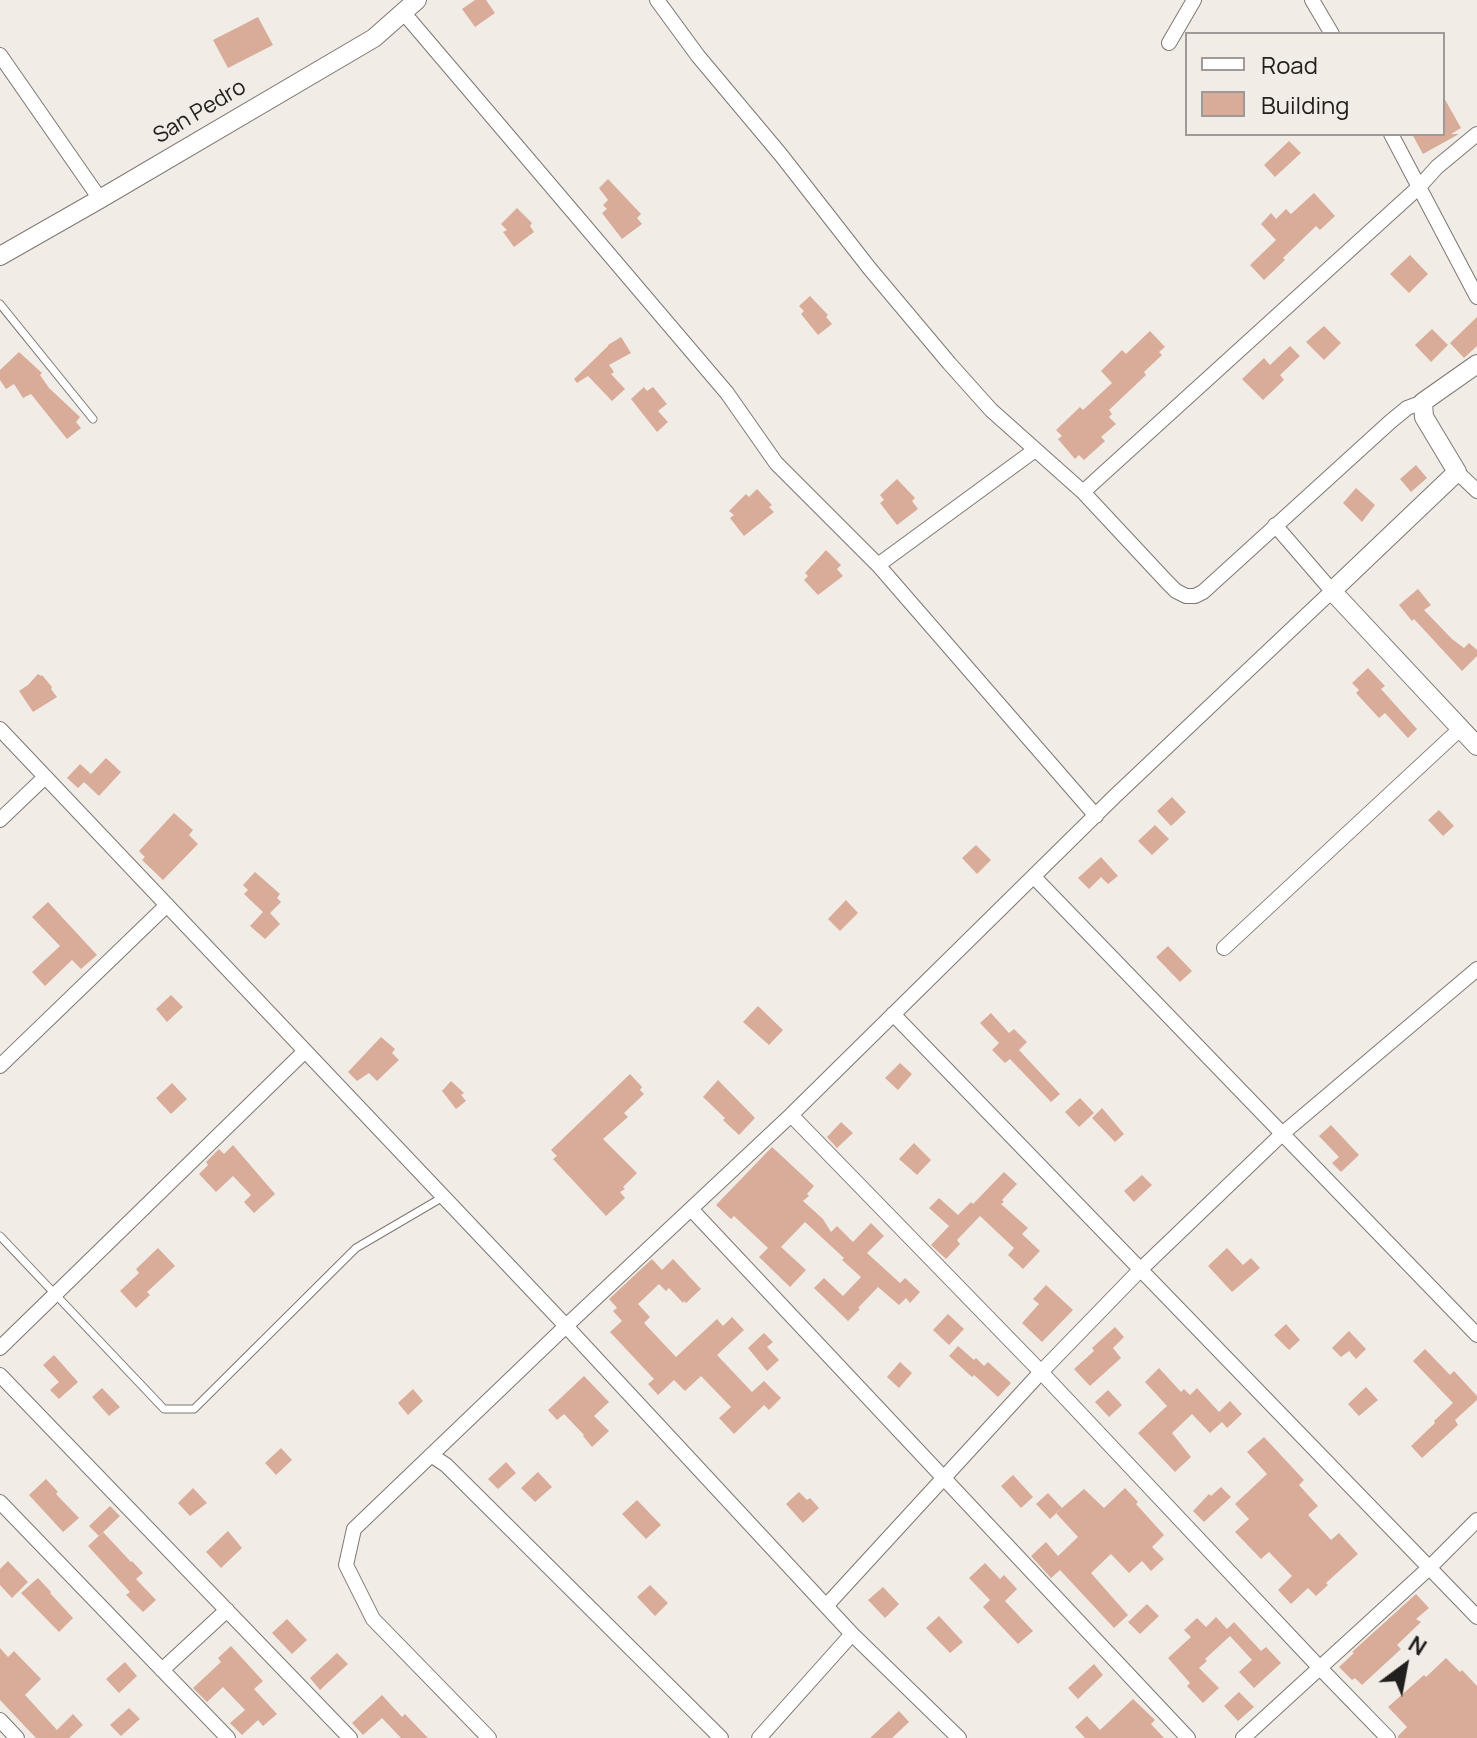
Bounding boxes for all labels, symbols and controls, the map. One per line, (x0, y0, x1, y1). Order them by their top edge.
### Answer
legend (1185, 32, 1445, 136)
text: Road (1261, 48, 1318, 81)
street label: San Pedro (149, 74, 251, 150)
text: Building (1261, 88, 1349, 121)
north arrow (1365, 1626, 1445, 1706)
text: N (1403, 1629, 1432, 1663)

